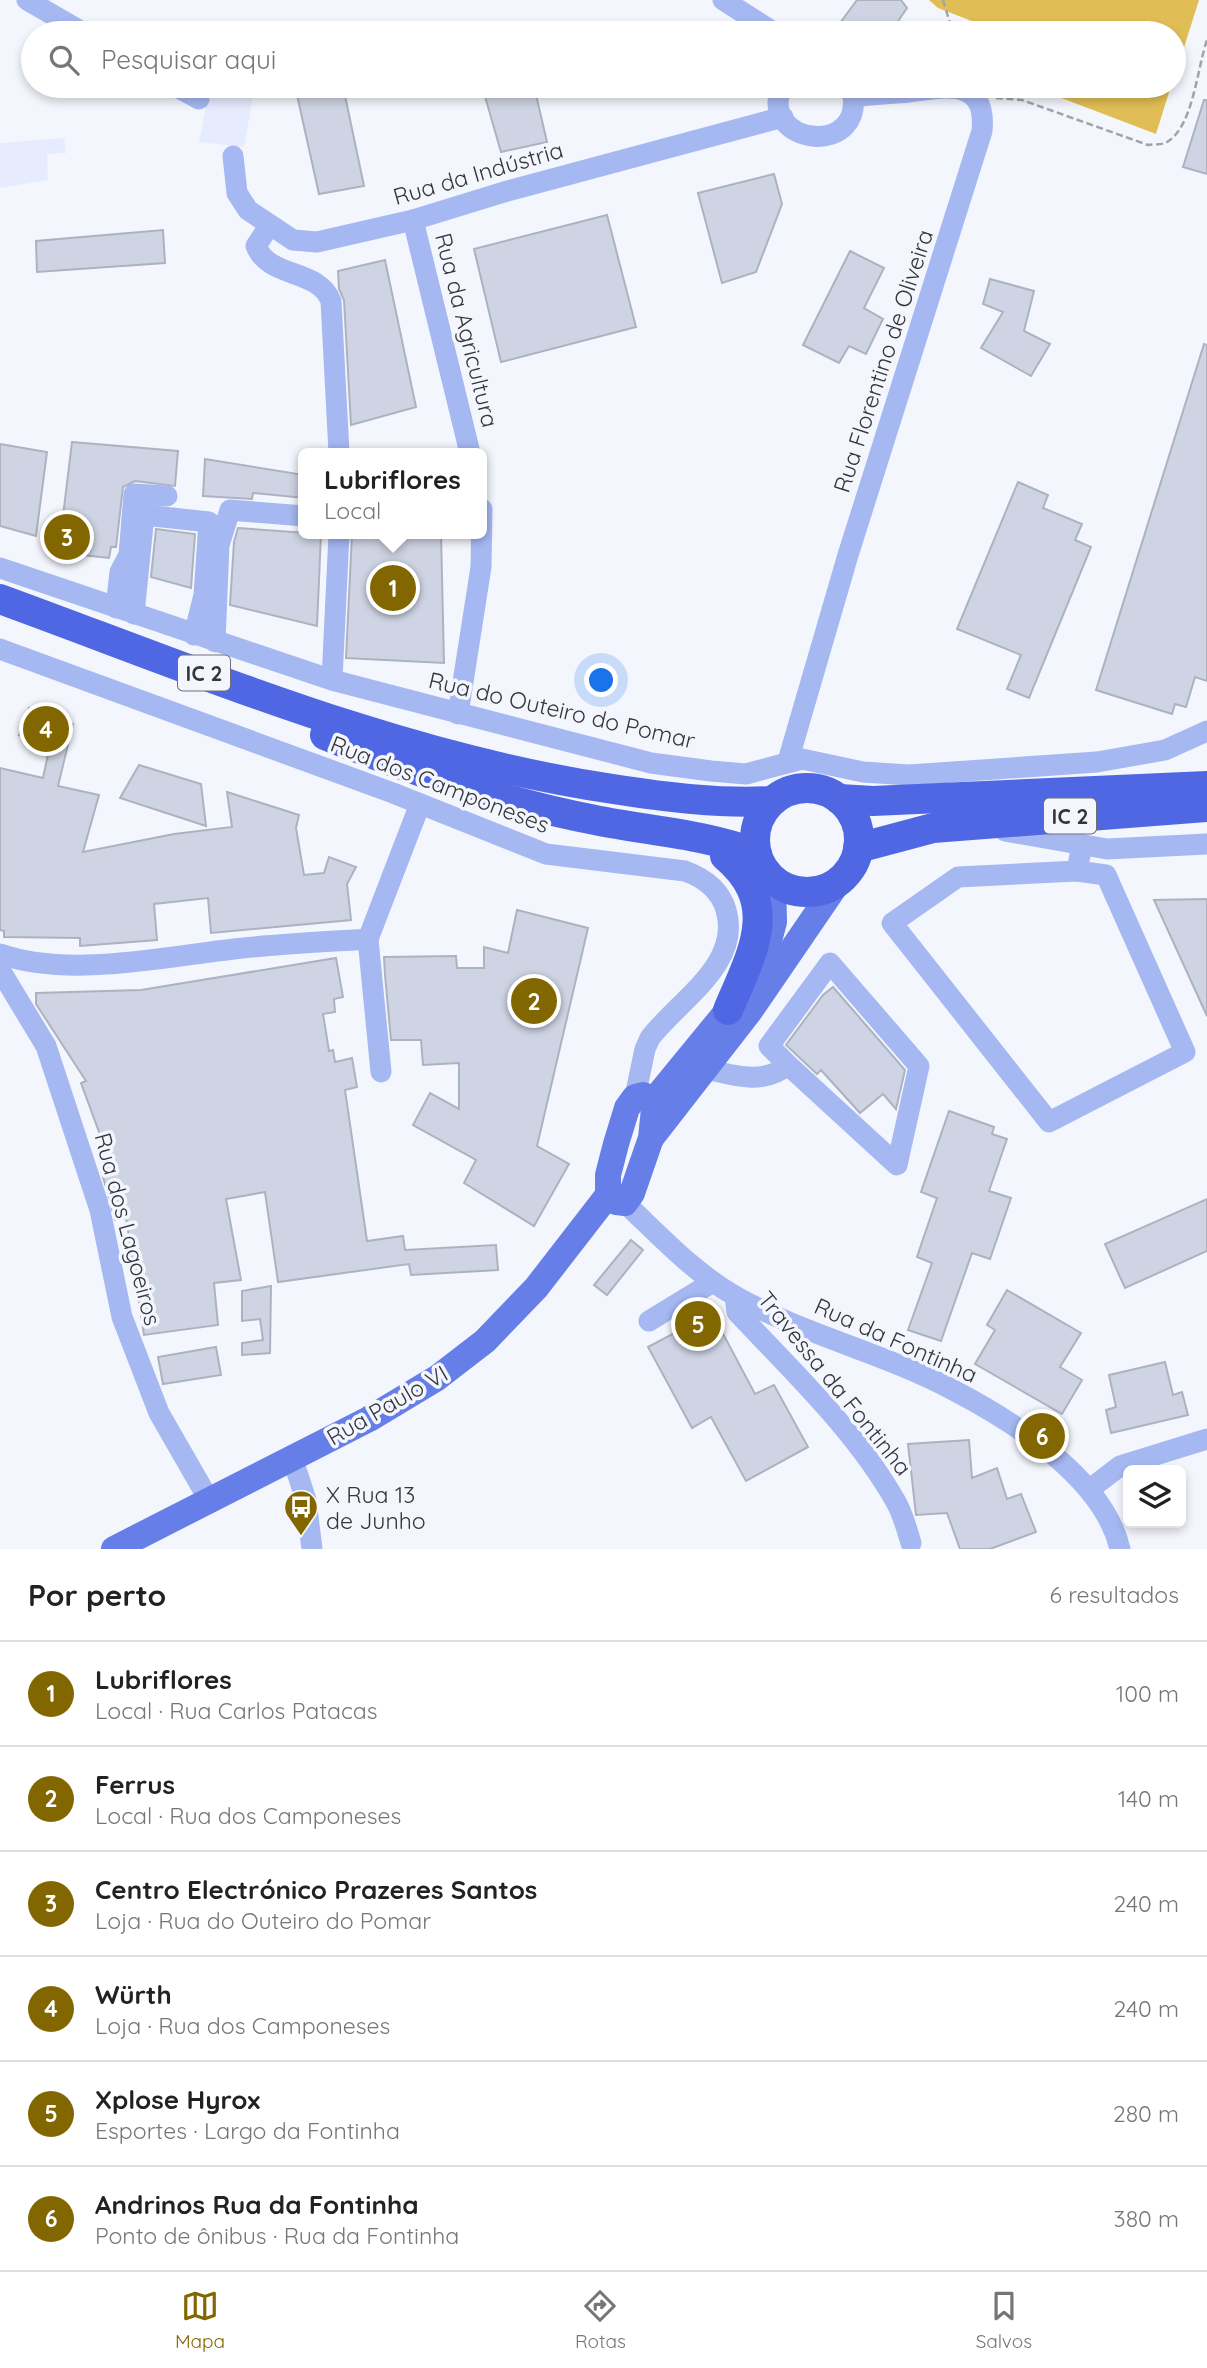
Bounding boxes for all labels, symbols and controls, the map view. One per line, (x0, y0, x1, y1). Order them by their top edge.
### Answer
search box (21, 21, 1186, 98)
icon: search (45, 41, 83, 79)
text: Pesquisar aqui (101, 43, 276, 76)
street label: Rua da Indústria (390, 135, 566, 211)
street label: Rua Florentino de Oliveira (827, 226, 939, 496)
street label: Rua da Agricultura (429, 230, 505, 430)
popup (298, 448, 487, 539)
text: Lubriflores (324, 463, 461, 496)
text: Local (324, 496, 381, 525)
pin: 3 (44, 511, 90, 563)
pin: 1 (370, 562, 416, 614)
road number: IC 2 (178, 656, 230, 690)
your location (584, 663, 618, 697)
street label: Rua do Outeiro do Pomar (426, 665, 698, 755)
pin: 4 (23, 703, 69, 755)
street label: Rua dos Camponeses (327, 729, 553, 839)
road number: IC 2 (1044, 798, 1096, 834)
pin: 2 (511, 975, 557, 1027)
street label: Rua dos Lagoeiros (88, 1129, 168, 1329)
street label: Travessa da Fontinha (752, 1285, 918, 1481)
street label: Rua da Fontinha (810, 1291, 982, 1389)
pin: 5 (675, 1298, 721, 1350)
street label: Rua Paulo VI (321, 1359, 453, 1451)
pin: 6 (1019, 1410, 1065, 1462)
map controls (1123, 1465, 1186, 1528)
button: layers (1123, 1465, 1186, 1528)
place label: X Rua 13 de Junho (326, 1480, 426, 1535)
bus stop icon: X Rua 13 de Junho (282, 1488, 320, 1537)
text: Por perto (28, 1576, 166, 1614)
text: 6 resultados (1050, 1580, 1179, 1609)
text: Lubriflores (95, 1663, 232, 1696)
text: 1 (47, 1679, 55, 1708)
text: 100 m (1116, 1679, 1179, 1708)
text: Local · Rua Carlos Patacas (95, 1696, 378, 1725)
text: Ferrus (95, 1768, 175, 1801)
text: 2 (44, 1784, 58, 1813)
text: 140 m (1118, 1784, 1179, 1813)
text: Local · Rua dos Camponeses (95, 1801, 401, 1830)
text: Centro Electrónico Prazeres Santos (95, 1873, 537, 1906)
text: 3 (45, 1889, 57, 1918)
text: 240 m (1114, 1889, 1179, 1918)
text: Loja · Rua do Outeiro do Pomar (95, 1906, 431, 1935)
text: Würth (95, 1978, 172, 2011)
text: 4 (44, 1994, 58, 2023)
text: 240 m (1114, 1994, 1179, 2023)
text: Loja · Rua dos Camponeses (95, 2011, 390, 2040)
text: Xplose Hyrox (95, 2083, 260, 2116)
text: 5 (44, 2099, 58, 2128)
text: 280 m (1113, 2099, 1179, 2128)
text: Esportes · Largo da Fontinha (95, 2116, 400, 2145)
text: Andrinos Rua da Fontinha (95, 2188, 419, 2221)
text: 6 (45, 2204, 57, 2233)
text: 380 m (1114, 2204, 1179, 2233)
text: Ponto de ônibus · Rua da Fontinha (95, 2221, 459, 2250)
tab: Mapa (175, 2287, 225, 2353)
tab: Rotas (575, 2287, 626, 2353)
tab: Salvos (976, 2287, 1032, 2353)

